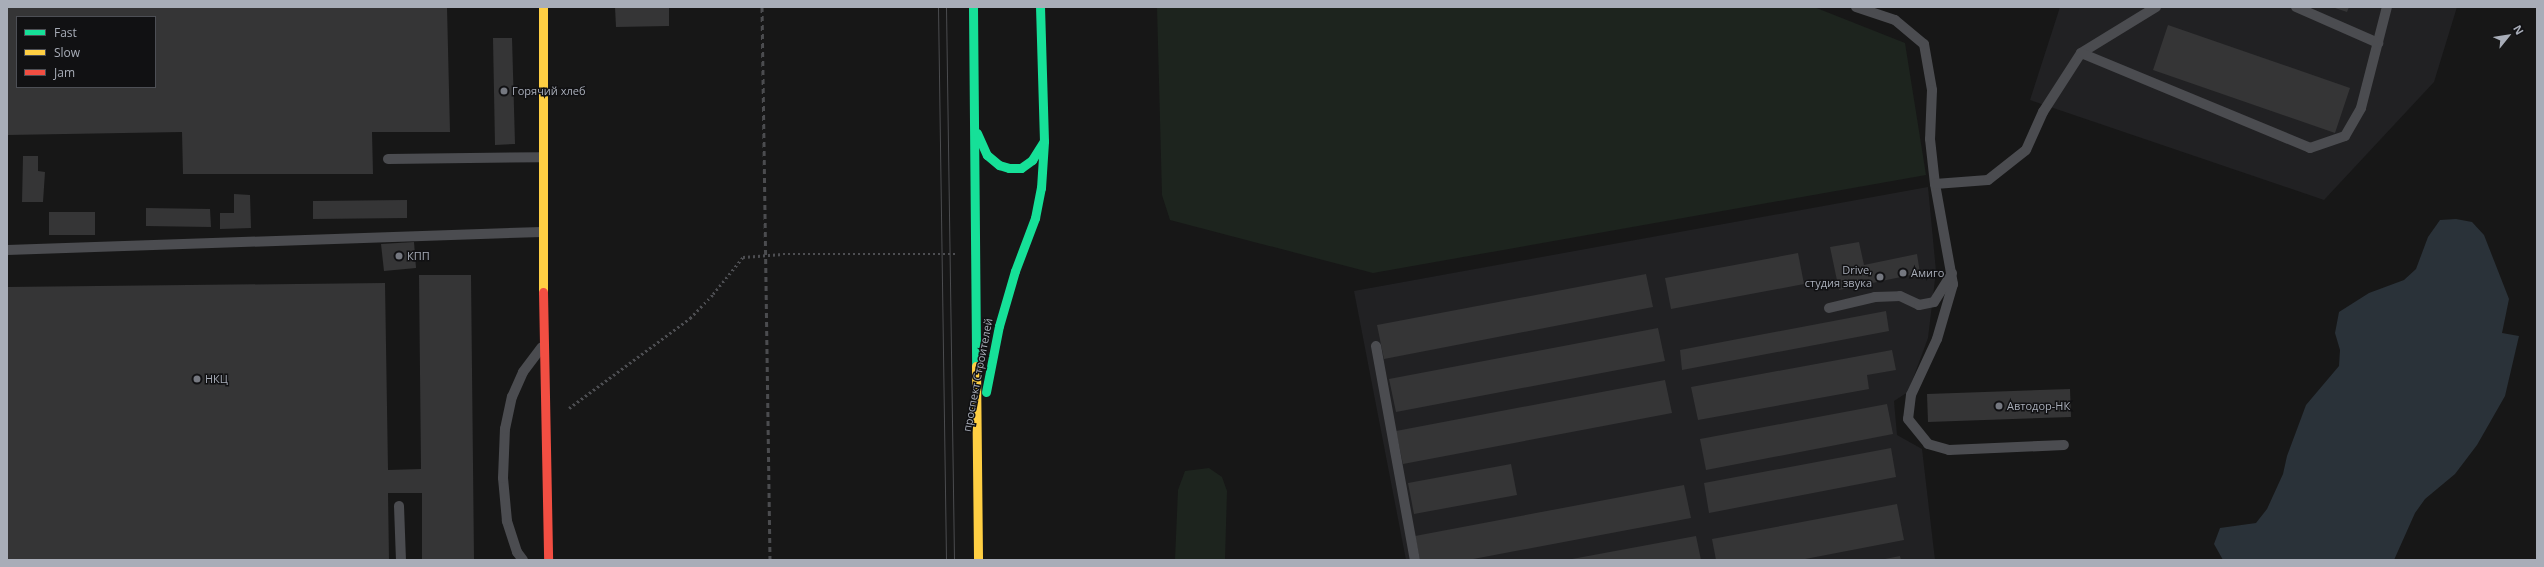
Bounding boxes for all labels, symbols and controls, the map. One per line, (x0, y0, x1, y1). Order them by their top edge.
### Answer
legend (16, 16, 156, 88)
north arrow (2488, 16, 2528, 56)
text: N (2510, 22, 2528, 37)
text: Fast (54, 24, 77, 41)
text: Slow (54, 44, 80, 61)
text: Jam (54, 64, 75, 81)
place label: Горячий хлеб (512, 84, 585, 98)
marker: Горячий хлеб (499, 86, 509, 96)
place label: КПП (407, 249, 430, 263)
marker: КПП (394, 251, 404, 261)
place label: Drive, студия звука (1805, 264, 1872, 290)
place label: Амиго (1911, 266, 1944, 280)
marker: Амиго (1898, 268, 1908, 278)
marker: Drive, студия звука (1875, 272, 1885, 282)
street label: проспект Строителей (961, 317, 995, 433)
place label: НКЦ (205, 372, 228, 386)
marker: НКЦ (192, 374, 202, 384)
place label: Автодор-НК (2007, 399, 2070, 413)
marker: Автодор-НК (1994, 401, 2004, 411)

